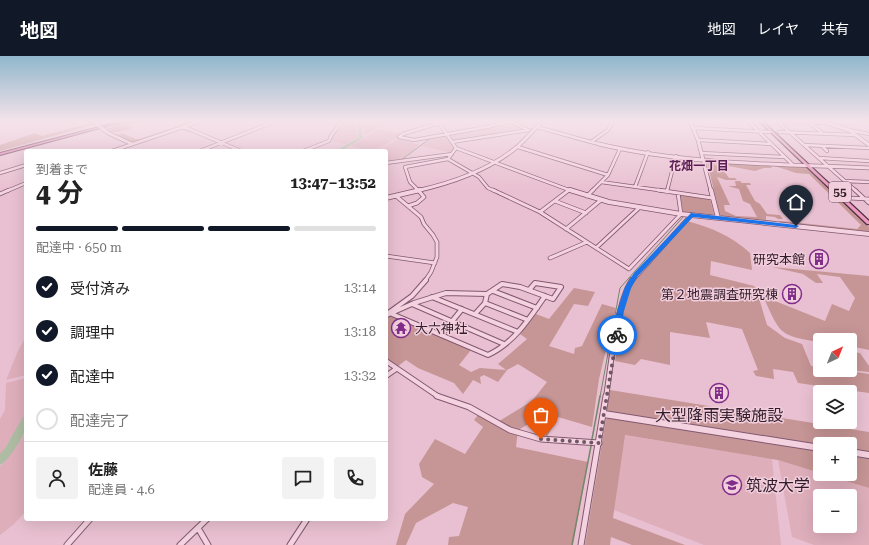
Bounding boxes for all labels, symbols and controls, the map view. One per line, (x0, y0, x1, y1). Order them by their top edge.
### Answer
text: 地図 (20, 19, 58, 42)
text: 地図 (707, 21, 735, 37)
text: レイヤ (757, 21, 799, 37)
text: 共有 (821, 21, 849, 37)
district label: 花畑一丁目 (669, 159, 729, 173)
text: 到着まで (36, 162, 88, 177)
text: 13:47–13:52 (290, 174, 376, 192)
text: 4 分 (36, 178, 83, 208)
road number: 55 (829, 182, 851, 202)
pin (779, 185, 813, 226)
icon: home (785, 191, 807, 213)
text: 配達中 · 650 m (36, 240, 122, 255)
building icon: 研究本館 (808, 248, 830, 270)
place label: 研究本館 (753, 252, 805, 267)
icon: check (36, 276, 58, 298)
text: 受付済み (70, 280, 130, 298)
text: 13:14 (344, 280, 376, 295)
building icon: 第２地震調査研究棟 (781, 283, 803, 305)
place label: 第２地震調査研究棟 (661, 287, 778, 302)
courier (597, 315, 637, 355)
temple icon: 大六神社 (390, 317, 412, 339)
icon: check (36, 320, 58, 342)
place label: 大六神社 (415, 321, 467, 336)
text: 調理中 (70, 324, 115, 342)
text: 13:18 (344, 324, 376, 339)
icon: bike (606, 324, 628, 346)
north arrow (813, 333, 857, 377)
map controls (813, 333, 857, 533)
icon: check (36, 364, 58, 386)
text: 配達中 (70, 368, 115, 386)
text: 13:32 (344, 368, 376, 383)
building icon: 大型降雨実験施設 (708, 382, 730, 404)
button: layers (813, 385, 857, 429)
pin (524, 398, 558, 439)
icon: bag (530, 404, 552, 426)
place label: 大型降雨実験施設 (655, 406, 783, 425)
text: 配達完了 (70, 412, 130, 430)
button: + (813, 437, 857, 481)
button: person (36, 457, 78, 499)
button: chat (282, 457, 324, 499)
button: phone (334, 457, 376, 499)
text: 佐藤 (88, 461, 118, 479)
school or university icon: 筑波大学 (721, 474, 743, 496)
place label: 筑波大学 (746, 476, 810, 495)
text: 配達員 · 4.6 (88, 482, 155, 497)
button: − (813, 489, 857, 533)

